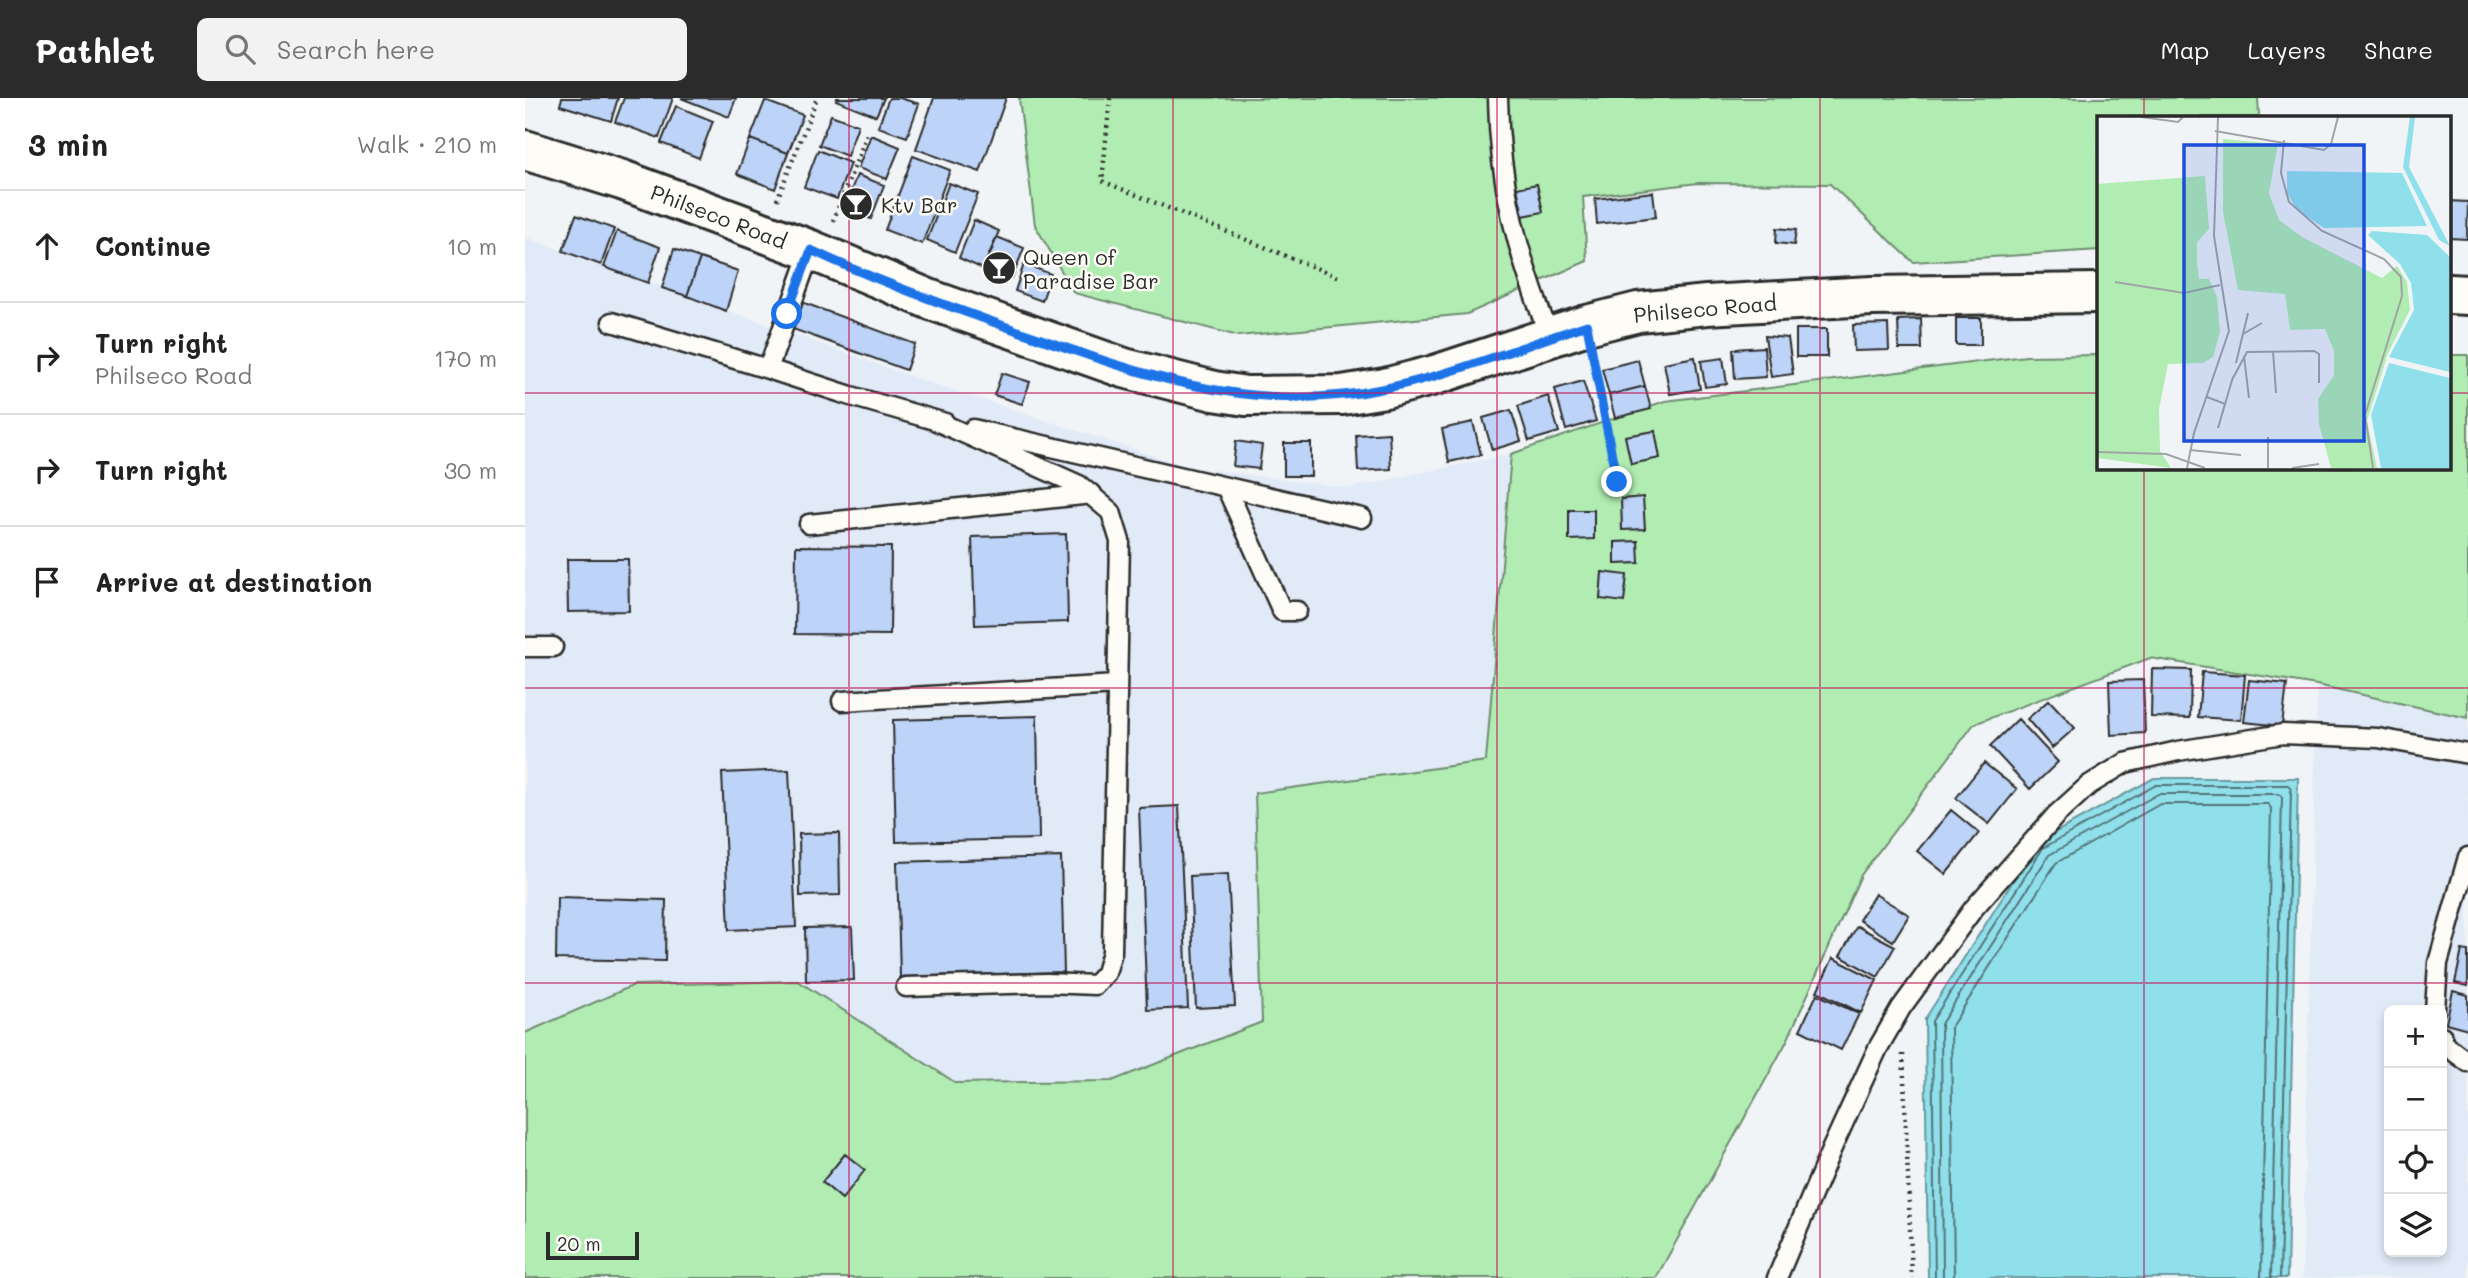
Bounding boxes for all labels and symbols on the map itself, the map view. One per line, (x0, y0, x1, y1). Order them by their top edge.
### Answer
inset map (2097, 116, 2451, 469)
street label: Philseco Road (647, 178, 791, 254)
bar icon: Ktv Bar (837, 185, 875, 223)
place label: Ktv Bar (881, 191, 957, 218)
place label: Queen of Paradise Bar (1023, 243, 1159, 294)
bar icon: Queen of Paradise Bar (980, 249, 1018, 287)
street label: Philseco Road (1632, 288, 1778, 328)
route start (771, 298, 802, 329)
route end (1601, 466, 1632, 497)
scale bar (546, 1229, 639, 1261)

